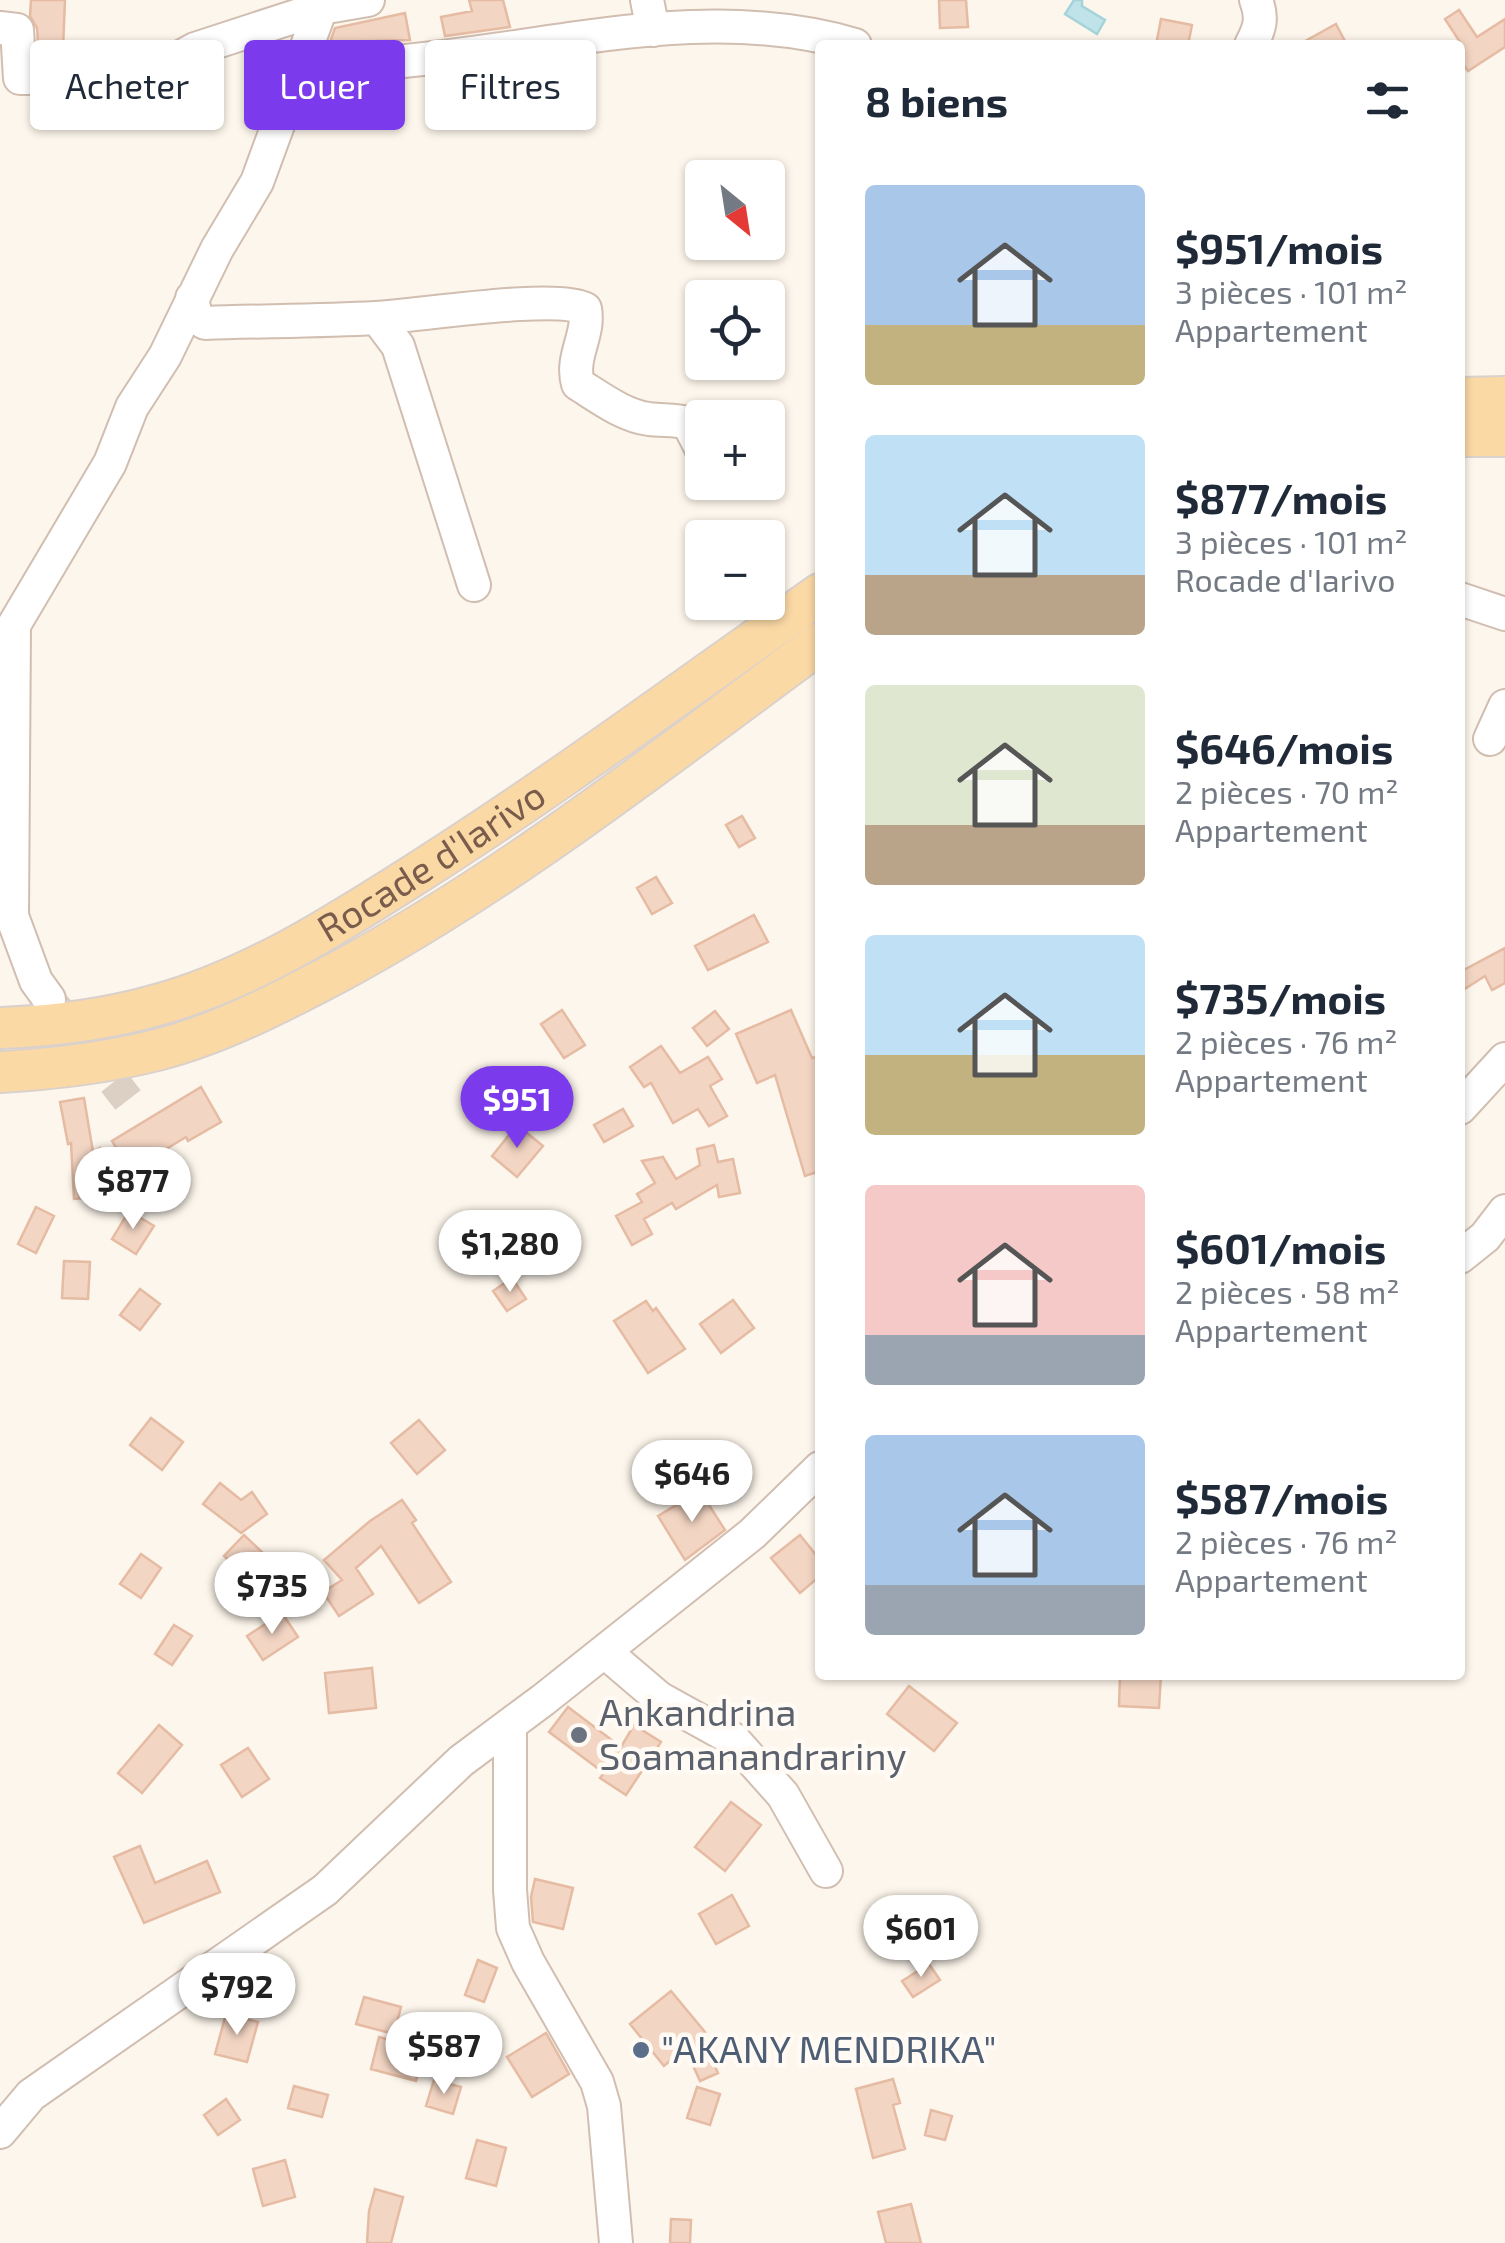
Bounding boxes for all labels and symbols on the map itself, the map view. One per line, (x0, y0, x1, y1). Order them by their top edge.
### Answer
north arrow (685, 160, 785, 260)
street label: Rocade d'Iarivo (308, 770, 553, 950)
pin: $951 (458, 1066, 576, 1151)
pin: $877 (74, 1147, 192, 1232)
pin: $1,280 (429, 1210, 591, 1295)
pin: $646 (633, 1440, 751, 1525)
pin: $735 (213, 1552, 331, 1637)
place label: Ankandrina Soamanandrariny (599, 1688, 907, 1778)
marker: Ankandrina Soamanandrariny (568, 1724, 590, 1746)
pin: $601 (862, 1895, 980, 1980)
pin: $792 (178, 1953, 296, 2038)
pin: $587 (385, 2012, 503, 2097)
place label: "AKANY MENDRIKA" (661, 2025, 997, 2071)
marker: "AKANY MENDRIKA" (630, 2039, 652, 2061)

